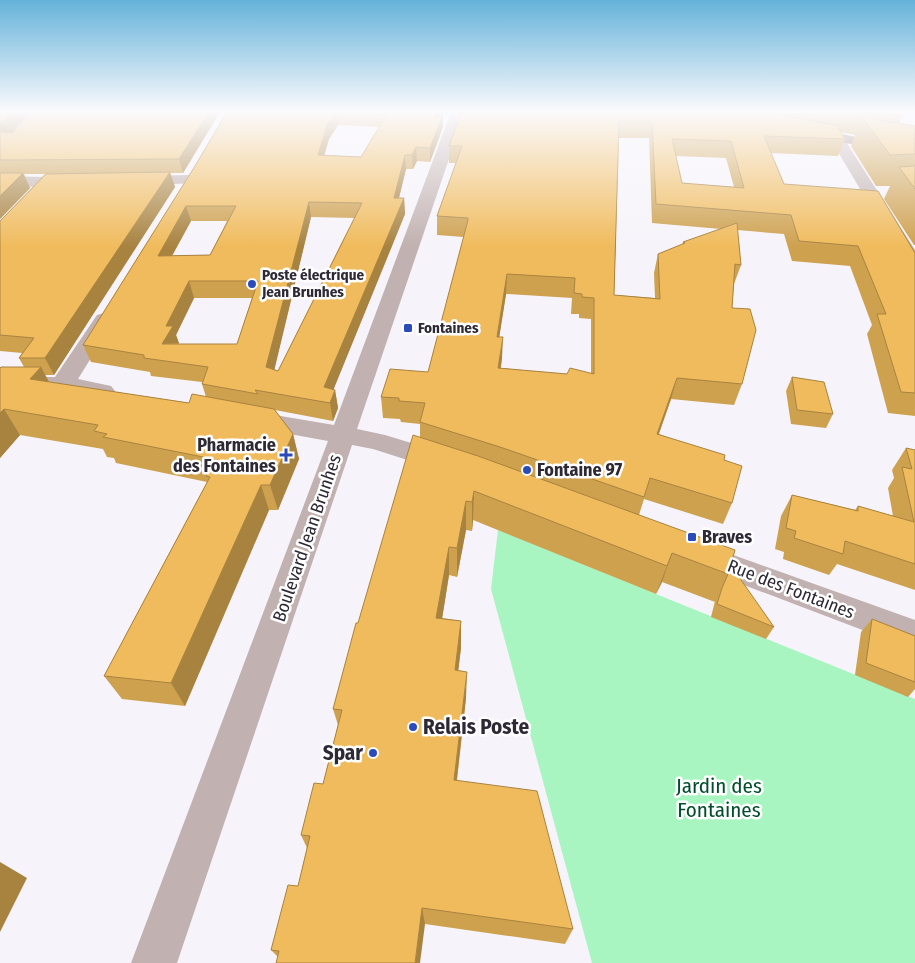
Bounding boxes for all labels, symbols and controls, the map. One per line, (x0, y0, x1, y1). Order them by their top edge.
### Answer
place label: Poste électrique Jean Brunhes (261, 266, 364, 301)
marker: Poste électrique Jean Brunhes (246, 278, 258, 290)
place label: Fontaines (418, 319, 479, 337)
marker: Fontaines (402, 322, 414, 334)
place label: Pharmacie des Fontaines (173, 434, 276, 477)
marker: Pharmacie des Fontaines (280, 449, 292, 461)
street label: Boulevard Jean Brunhes (268, 451, 346, 625)
place label: Fontaine 97 (537, 459, 623, 481)
marker: Fontaine 97 (521, 464, 533, 476)
place label: Braves (702, 526, 752, 548)
marker: Braves (686, 531, 698, 543)
street label: Rue des Fontaines (724, 555, 858, 623)
place label: Relais Poste (423, 714, 529, 740)
marker: Relais Poste (407, 721, 419, 733)
place label: Spar (323, 740, 363, 766)
marker: Spar (367, 747, 379, 759)
park label: Jardin des Fontaines (676, 773, 762, 823)

